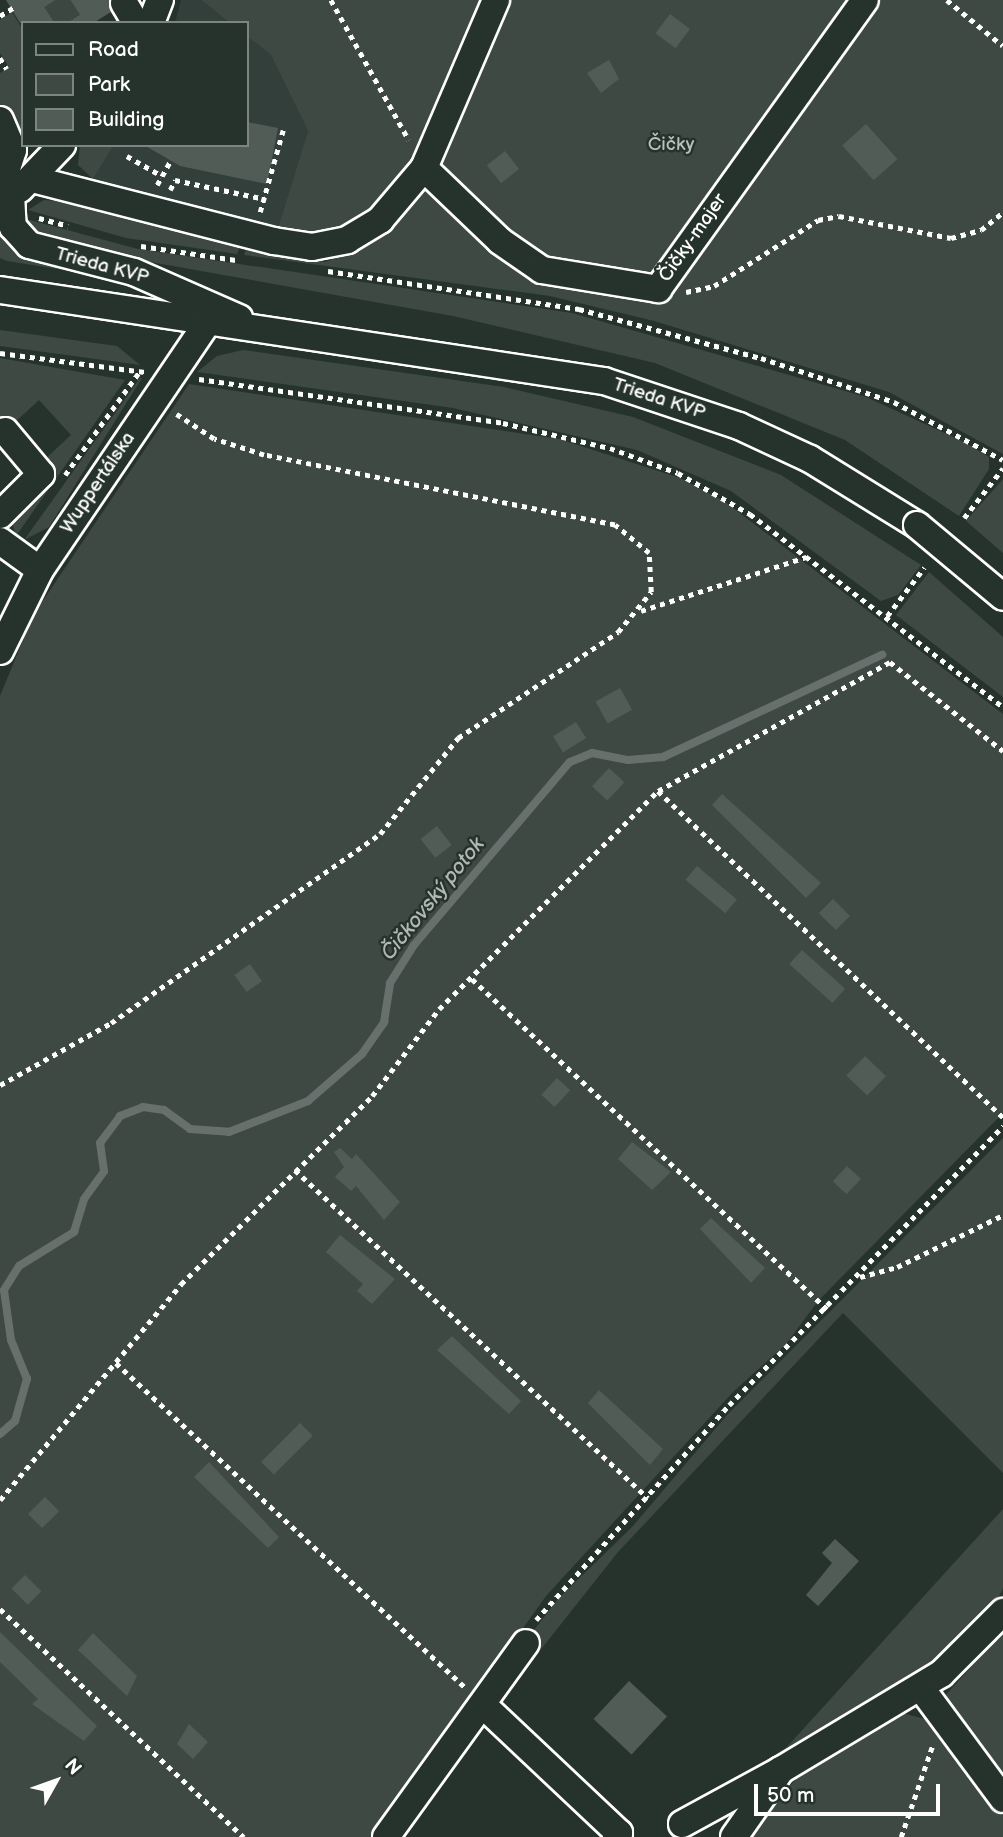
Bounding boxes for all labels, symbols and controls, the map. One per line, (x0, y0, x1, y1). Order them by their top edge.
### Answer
legend (21, 21, 248, 147)
text: Road (88, 37, 139, 62)
text: Park (88, 72, 130, 97)
text: Building (88, 107, 164, 132)
park label: Čičky (648, 134, 694, 156)
street label: Čičky-majer (654, 189, 732, 287)
street label: Trieda KVP (53, 243, 151, 289)
street label: Trieda KVP (610, 373, 708, 425)
street label: Wuppertálska (56, 428, 140, 538)
water label: Čičkovský potok (375, 832, 491, 966)
north arrow (21, 1746, 91, 1816)
text: N (59, 1754, 86, 1780)
scale bar (758, 1770, 944, 1814)
text: 50 m (767, 1783, 814, 1808)

